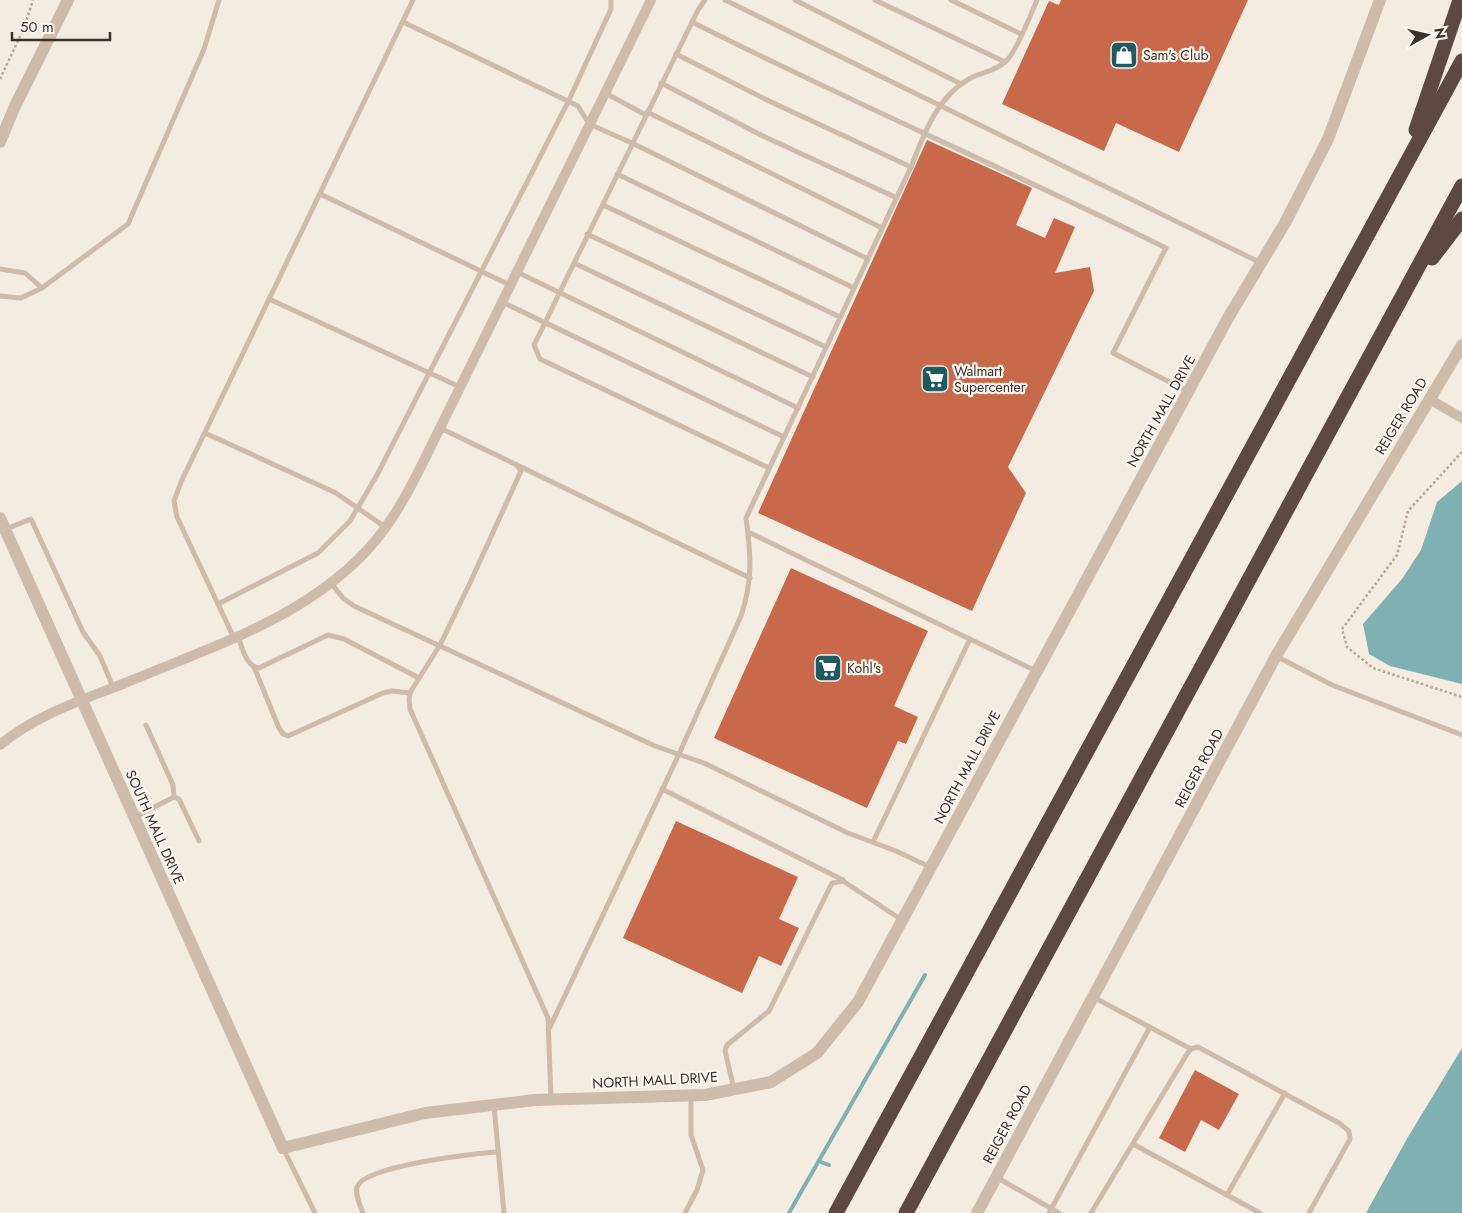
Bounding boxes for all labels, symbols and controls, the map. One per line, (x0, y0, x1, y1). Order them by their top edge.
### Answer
scale bar (12, 10, 110, 42)
north arrow (1402, 10, 1452, 60)
text: 50 m (20, 16, 54, 38)
text: N (1429, 26, 1451, 40)
shop icon: Sam's Club (1109, 40, 1139, 70)
place label: Sam's Club (1143, 45, 1208, 65)
street label: NORTH MALL DRIVE (1122, 351, 1200, 471)
place label: Walmart Supercenter (954, 361, 1026, 397)
supermarket icon: Walmart Supercenter (920, 364, 950, 394)
street label: REIGER ROAD (1370, 374, 1432, 458)
supermarket icon: Kohl's (813, 653, 843, 683)
place label: Kohl's (847, 658, 881, 678)
street label: NORTH MALL DRIVE (929, 707, 1005, 827)
street label: REIGER ROAD (1170, 725, 1228, 811)
street label: SOUTH MALL DRIVE (121, 767, 189, 887)
street label: NORTH MALL DRIVE (592, 1067, 718, 1093)
street label: REIGER ROAD (978, 1081, 1036, 1167)

